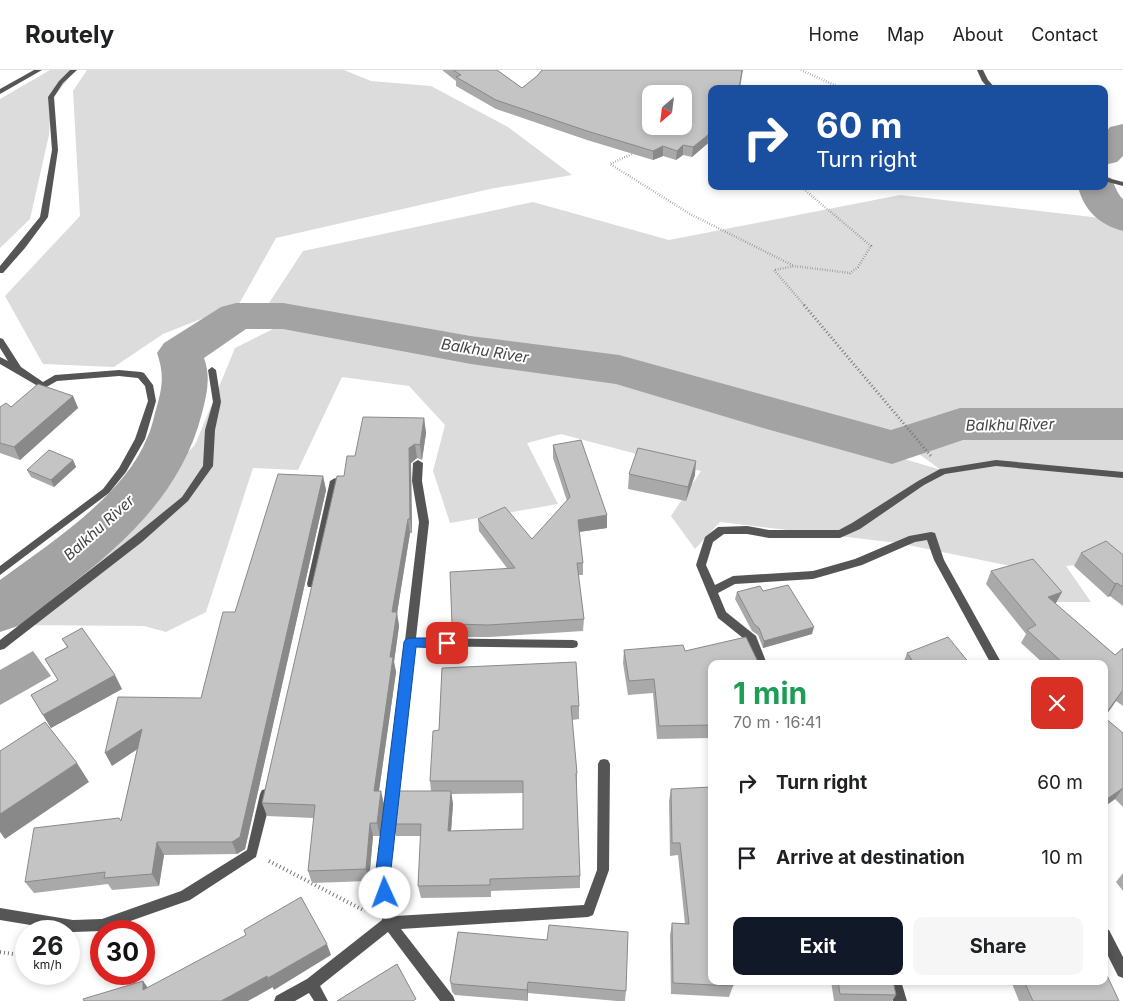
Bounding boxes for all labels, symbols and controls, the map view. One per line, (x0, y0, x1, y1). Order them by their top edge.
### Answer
text: Routely (25, 20, 114, 49)
text: Home (809, 24, 859, 45)
text: Map (887, 24, 924, 45)
text: About (952, 24, 1003, 45)
text: Contact (1031, 24, 1098, 45)
north arrow (642, 85, 692, 135)
map controls (642, 85, 692, 135)
text: 60 m (816, 104, 903, 146)
icon: right (733, 105, 798, 170)
text: Turn right (816, 146, 917, 172)
water label: Balkhu River (440, 334, 531, 367)
water label: Balkhu River (966, 414, 1055, 435)
water label: Balkhu River (59, 491, 138, 564)
pin (426, 622, 468, 664)
icon: arrive (433, 629, 461, 657)
text: 1 min (733, 675, 807, 711)
button: close (1031, 677, 1083, 729)
text: 70 m · 16:41 (733, 712, 822, 732)
icon: right (733, 769, 761, 797)
text: Turn right (776, 771, 867, 794)
text: 60 m (1037, 771, 1083, 794)
icon: arrive (733, 844, 761, 872)
text: Arrive at destination (776, 846, 965, 869)
text: 10 m (1041, 846, 1083, 869)
position arrow (358, 866, 410, 918)
button: Exit (733, 917, 903, 975)
button: Share (913, 917, 1083, 975)
speed limit sign: 30 (90, 920, 155, 985)
text: 26 (32, 931, 63, 961)
text: km/h (33, 957, 62, 972)

